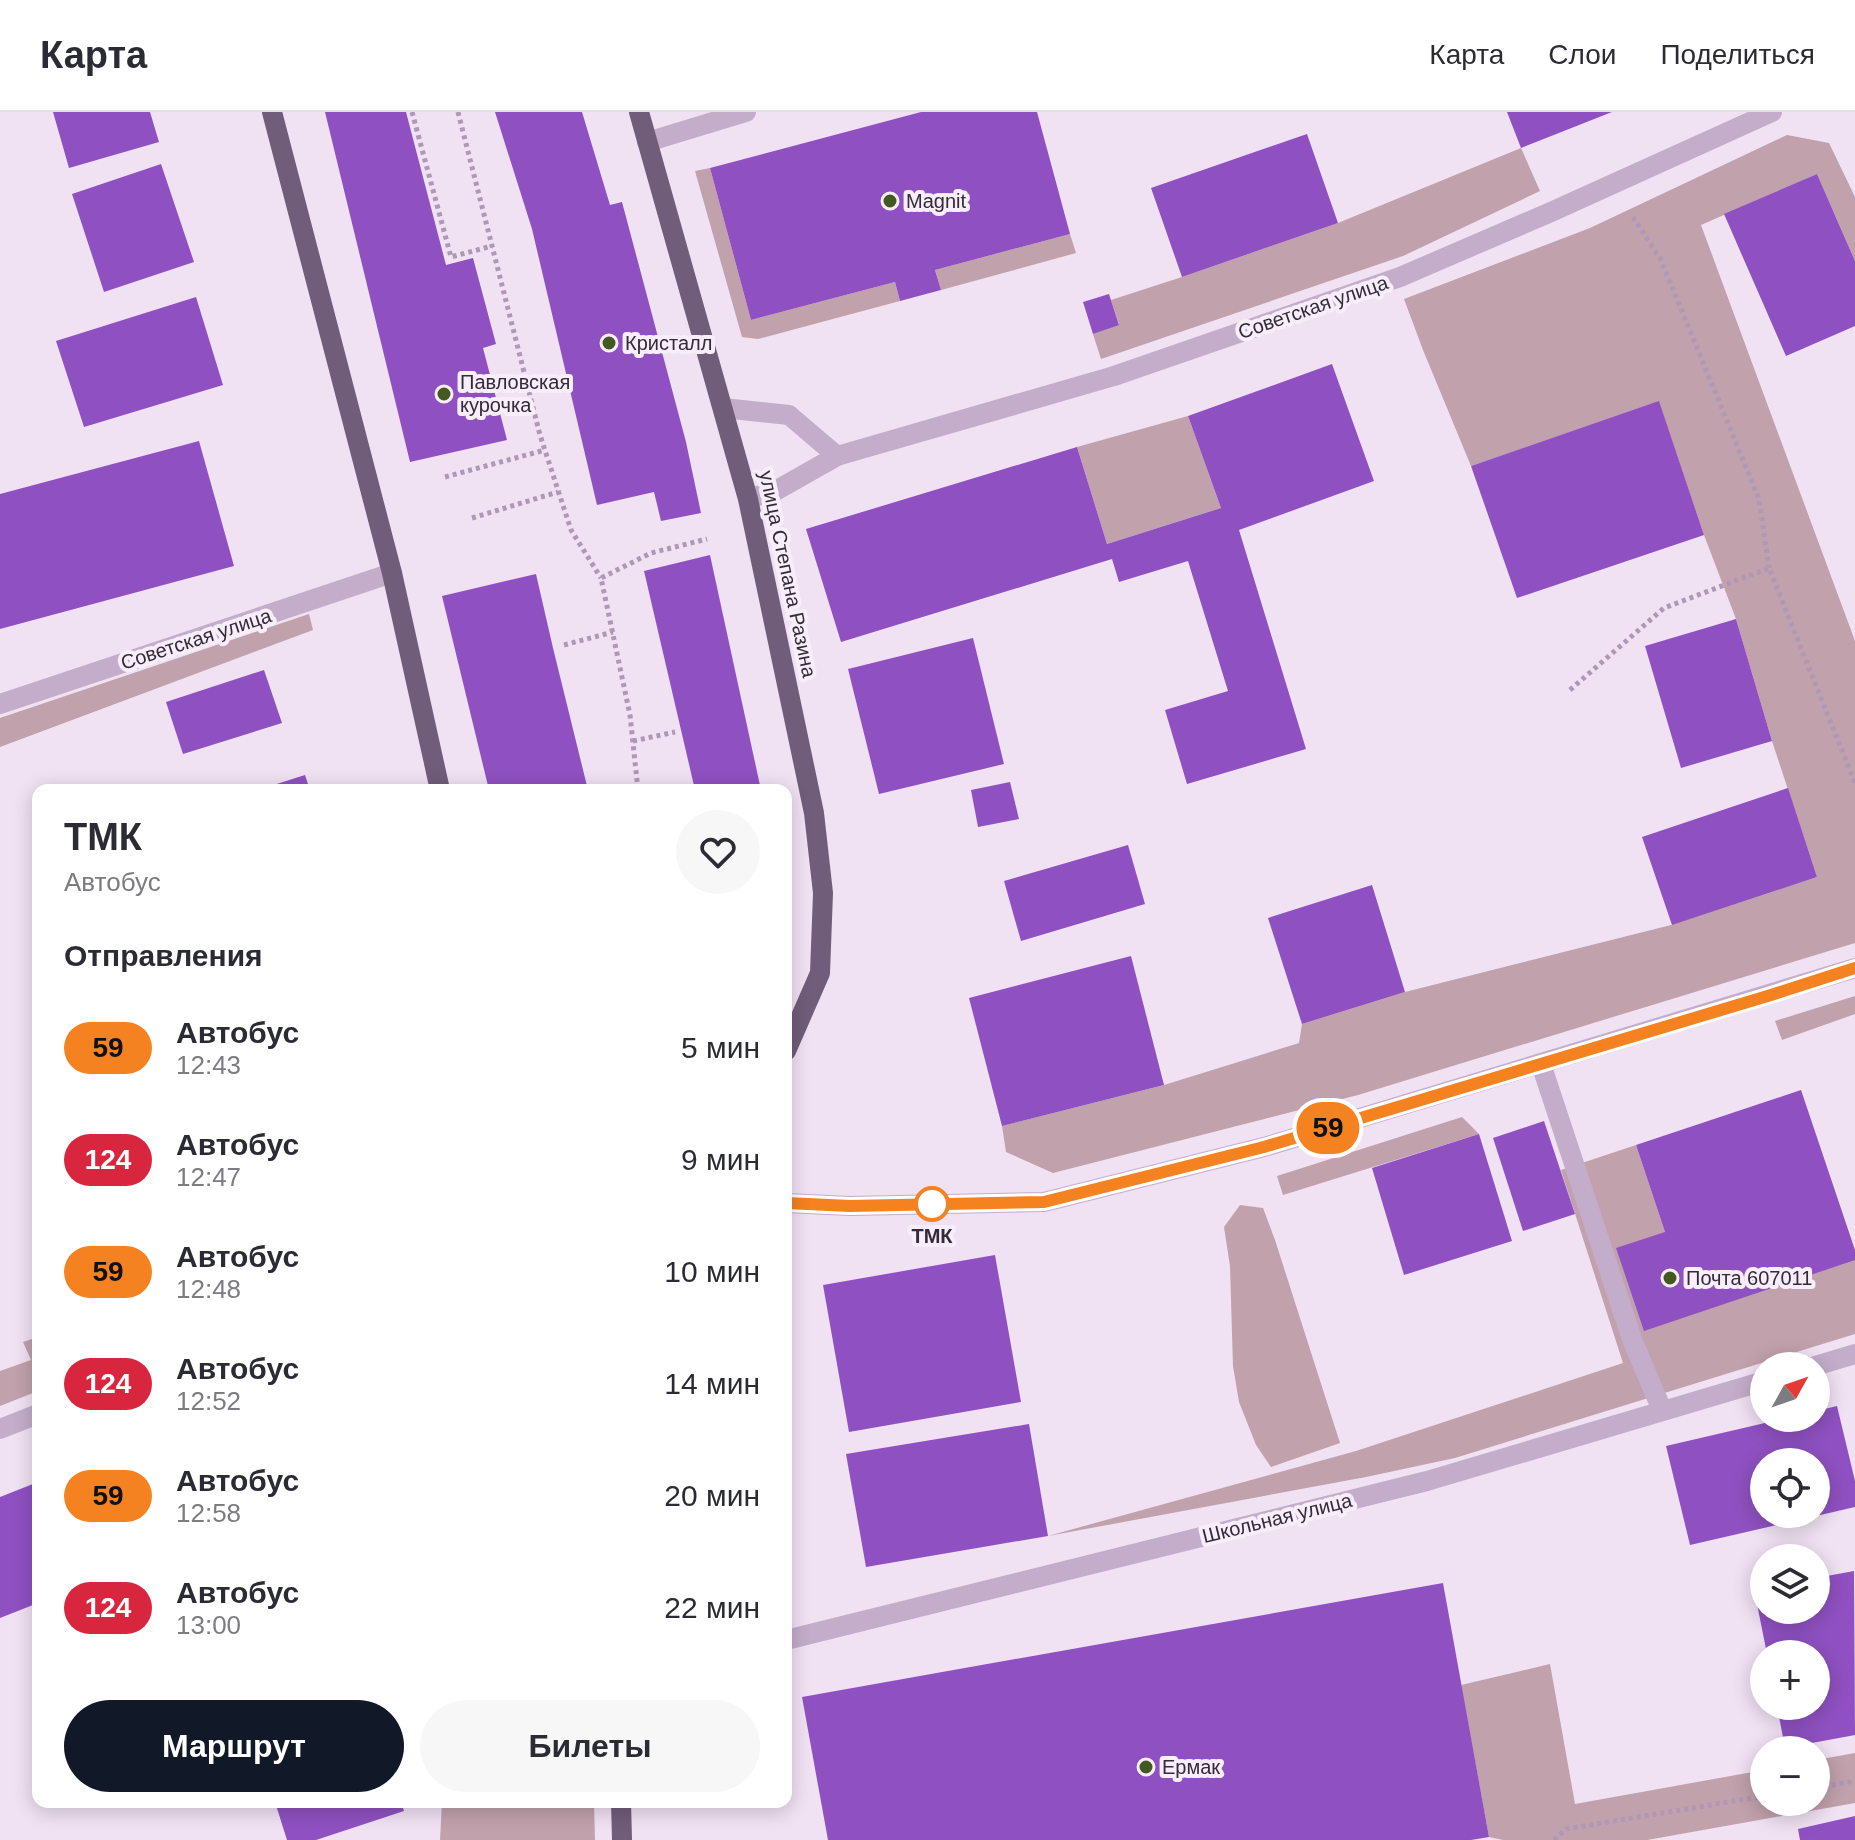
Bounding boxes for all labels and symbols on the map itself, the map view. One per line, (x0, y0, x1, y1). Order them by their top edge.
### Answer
place label: Magnit (906, 190, 966, 212)
marker: Magnit (881, 192, 899, 210)
street label: Советская улица (1235, 271, 1392, 343)
place label: Кристалл (625, 332, 712, 354)
marker: Кристалл (600, 334, 618, 352)
place label: Павловская курочка (460, 371, 570, 416)
marker: Павловская курочка (435, 385, 453, 403)
street label: улица Степана Разина (755, 469, 821, 680)
street label: Советская улица (118, 604, 275, 674)
line badge: 59 (1292, 1102, 1364, 1154)
marker: ТМК (915, 1187, 949, 1221)
place label: ТМК (911, 1225, 953, 1247)
place label: Почта 607011 (1686, 1267, 1812, 1289)
marker: Почта 607011 (1661, 1269, 1679, 1287)
north arrow (1750, 1352, 1830, 1432)
street label: Школьная улица (1200, 1489, 1355, 1547)
place label: Ермак (1162, 1756, 1220, 1778)
marker: Ермак (1137, 1758, 1155, 1776)

